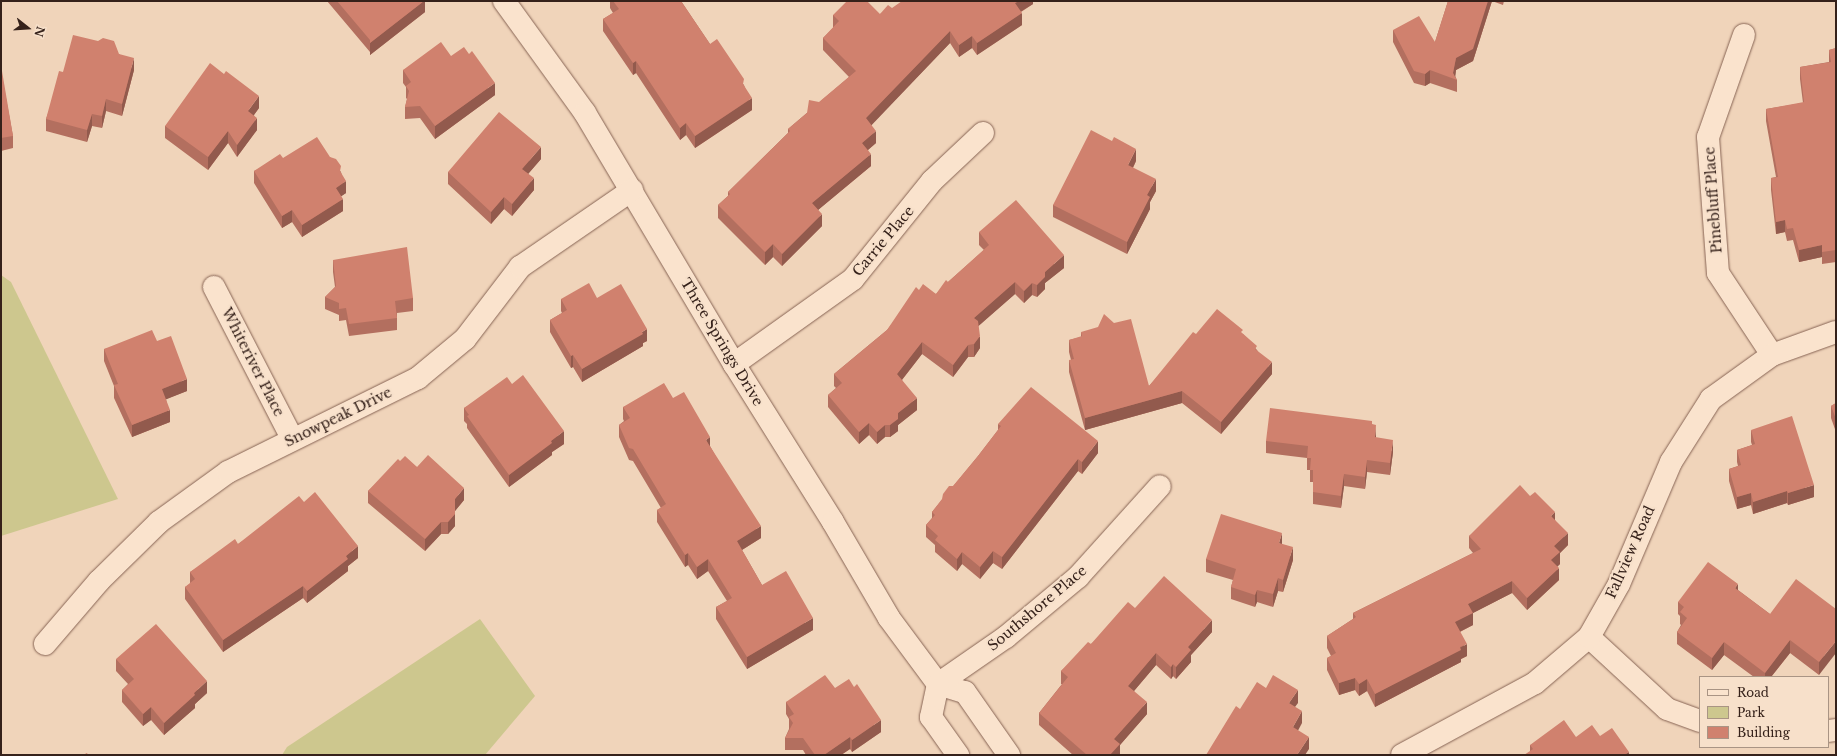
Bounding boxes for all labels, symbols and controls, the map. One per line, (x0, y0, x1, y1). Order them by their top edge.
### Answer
north arrow (8, 8, 48, 48)
text: N (31, 25, 48, 39)
street label: Pinebluff Place (1701, 146, 1725, 254)
street label: Carrie Place (849, 202, 917, 280)
street label: Three Springs Drive (677, 275, 767, 409)
street label: Whiteriver Place (218, 305, 288, 419)
street label: Snowpeak Drive (282, 384, 394, 450)
street label: Fallview Road (1602, 503, 1658, 601)
street label: Southshore Place (984, 562, 1090, 654)
legend (1699, 676, 1829, 748)
text: Road (1737, 685, 1769, 700)
text: Park (1737, 705, 1765, 720)
text: Building (1737, 725, 1790, 740)

